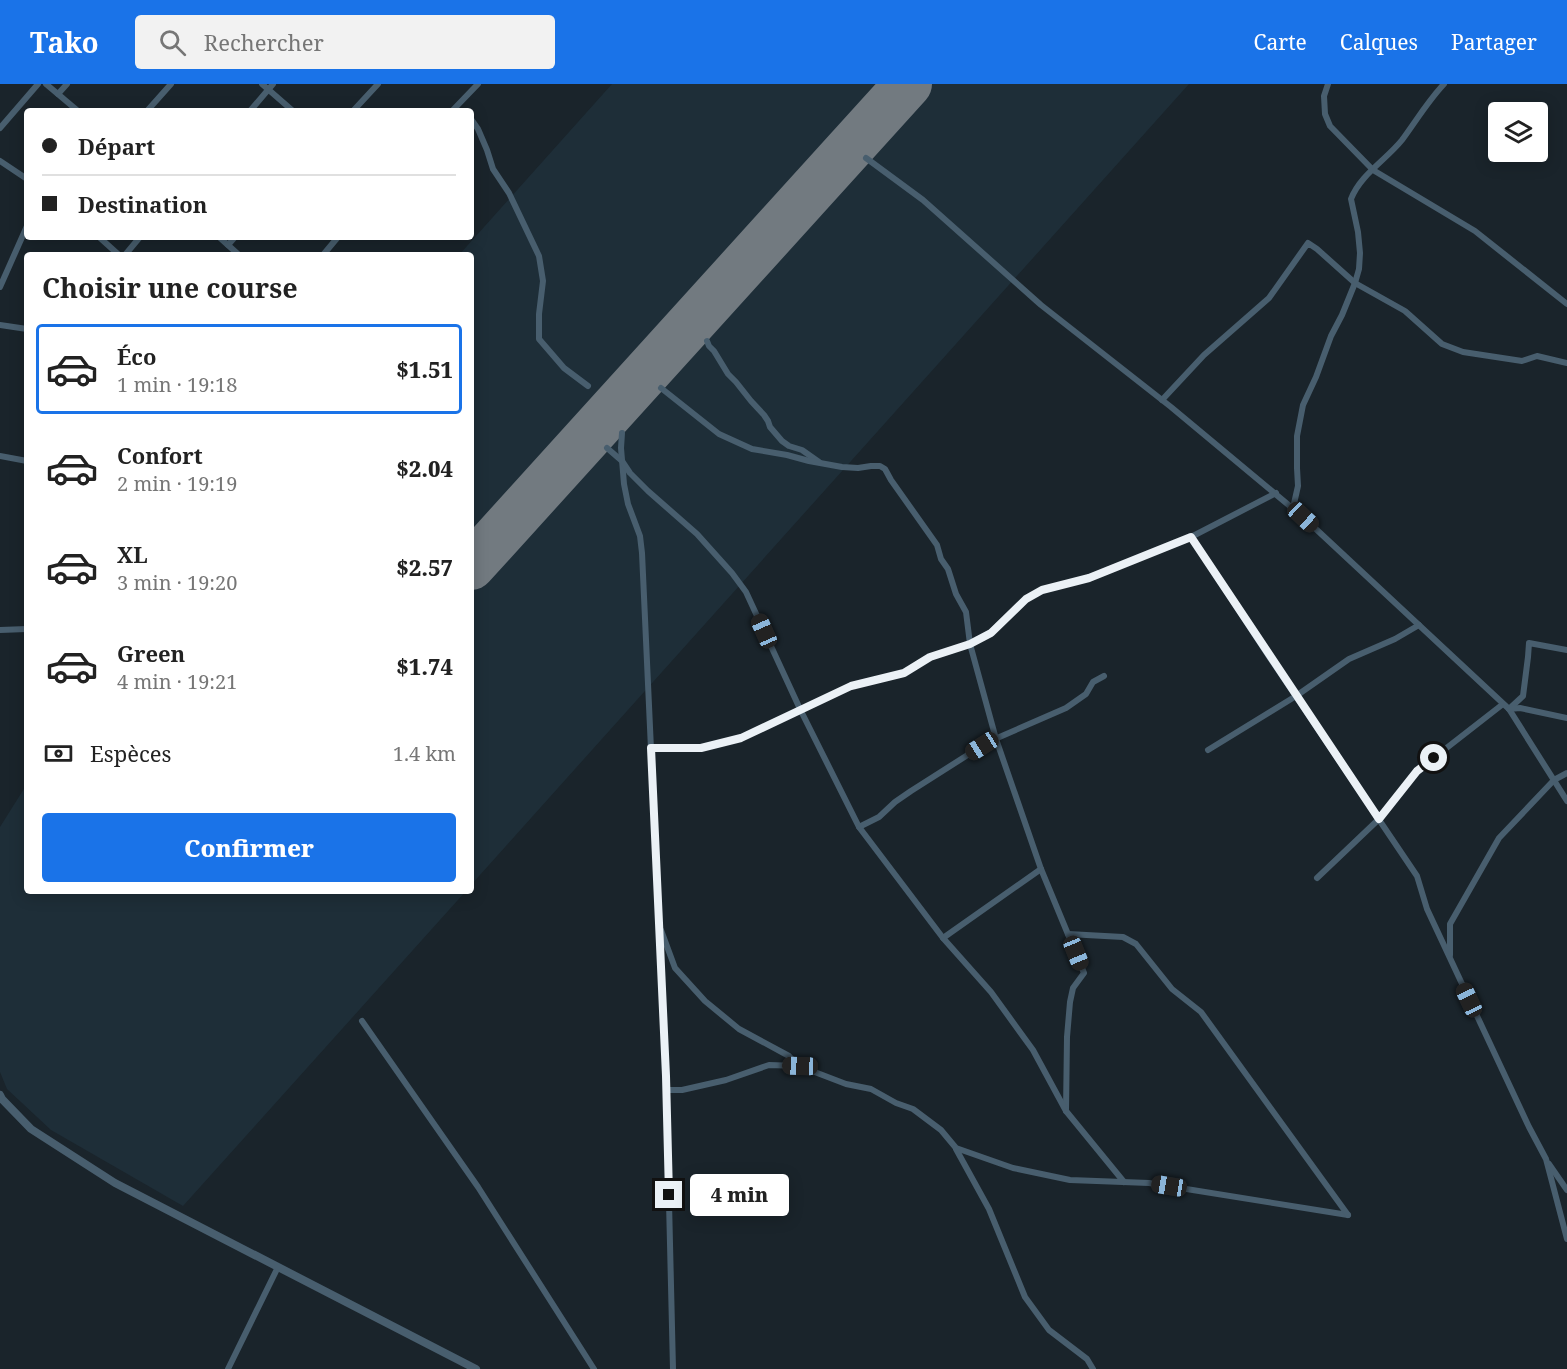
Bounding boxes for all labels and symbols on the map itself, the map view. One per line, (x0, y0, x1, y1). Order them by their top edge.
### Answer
car (1284, 498, 1322, 536)
car (748, 611, 780, 651)
car (962, 729, 1002, 763)
route start (1420, 744, 1447, 771)
car (1061, 933, 1091, 973)
car (1453, 980, 1485, 1020)
car (782, 1056, 818, 1076)
callout: 4 min (690, 1174, 789, 1216)
car (1150, 1174, 1188, 1198)
route end (655, 1181, 682, 1208)

